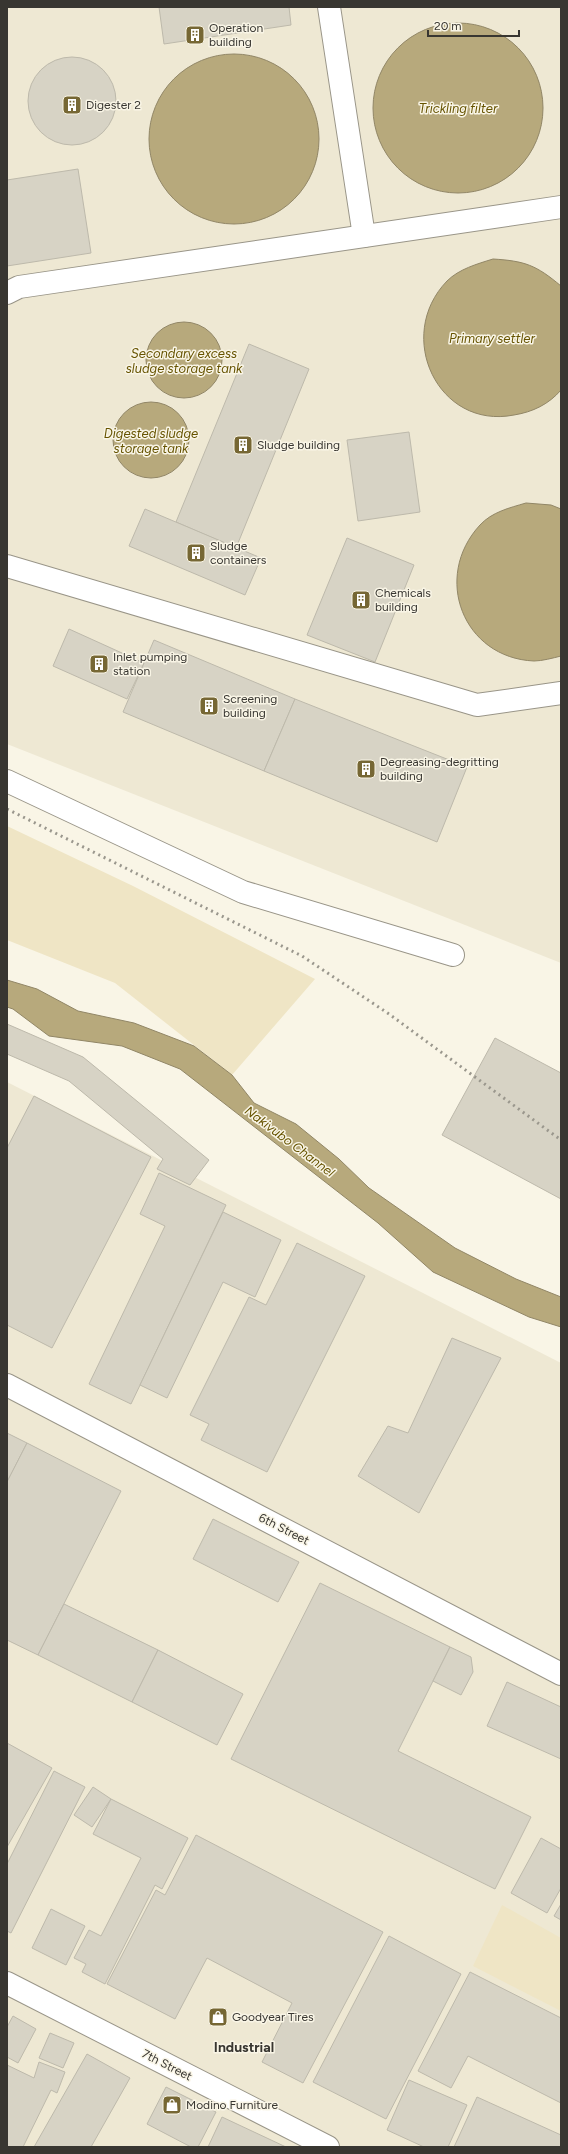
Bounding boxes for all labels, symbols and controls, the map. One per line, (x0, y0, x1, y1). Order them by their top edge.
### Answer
scale bar (428, 12, 519, 38)
text: 20 m (434, 19, 462, 33)
place label: Operation building (209, 21, 263, 49)
building icon: Operation building (184, 24, 206, 46)
building icon: Digester 2 (61, 94, 83, 116)
place label: Digester 2 (86, 98, 141, 112)
water label: Trickling filter (419, 101, 498, 116)
water label: Primary settler (449, 331, 535, 346)
water label: Secondary excess sludge storage tank (126, 346, 243, 376)
water label: Digested sludge storage tank (104, 426, 198, 456)
building icon: Sludge building (232, 434, 254, 456)
place label: Sludge building (257, 438, 340, 452)
place label: Sludge containers (210, 539, 267, 567)
building icon: Sludge containers (185, 542, 207, 564)
place label: Chemicals building (375, 586, 431, 614)
building icon: Chemicals building (350, 589, 372, 611)
place label: Inlet pumping station (113, 650, 187, 678)
building icon: Inlet pumping station (88, 653, 110, 675)
place label: Screening building (223, 692, 277, 720)
building icon: Screening building (198, 695, 220, 717)
place label: Degreasing-degritting building (380, 755, 499, 783)
building icon: Degreasing-degritting building (355, 758, 377, 780)
water label: Nakivubo Channel (242, 1103, 338, 1180)
street label: 6th Street (257, 1510, 312, 1548)
shop icon: Goodyear Tires (207, 2006, 229, 2028)
place label: Goodyear Tires (232, 2010, 314, 2024)
district label: Industrial (214, 2039, 274, 2056)
street label: 7th Street (140, 2046, 195, 2084)
shop icon: Modino Furniture (161, 2094, 183, 2116)
place label: Modino Furniture (186, 2098, 278, 2112)

